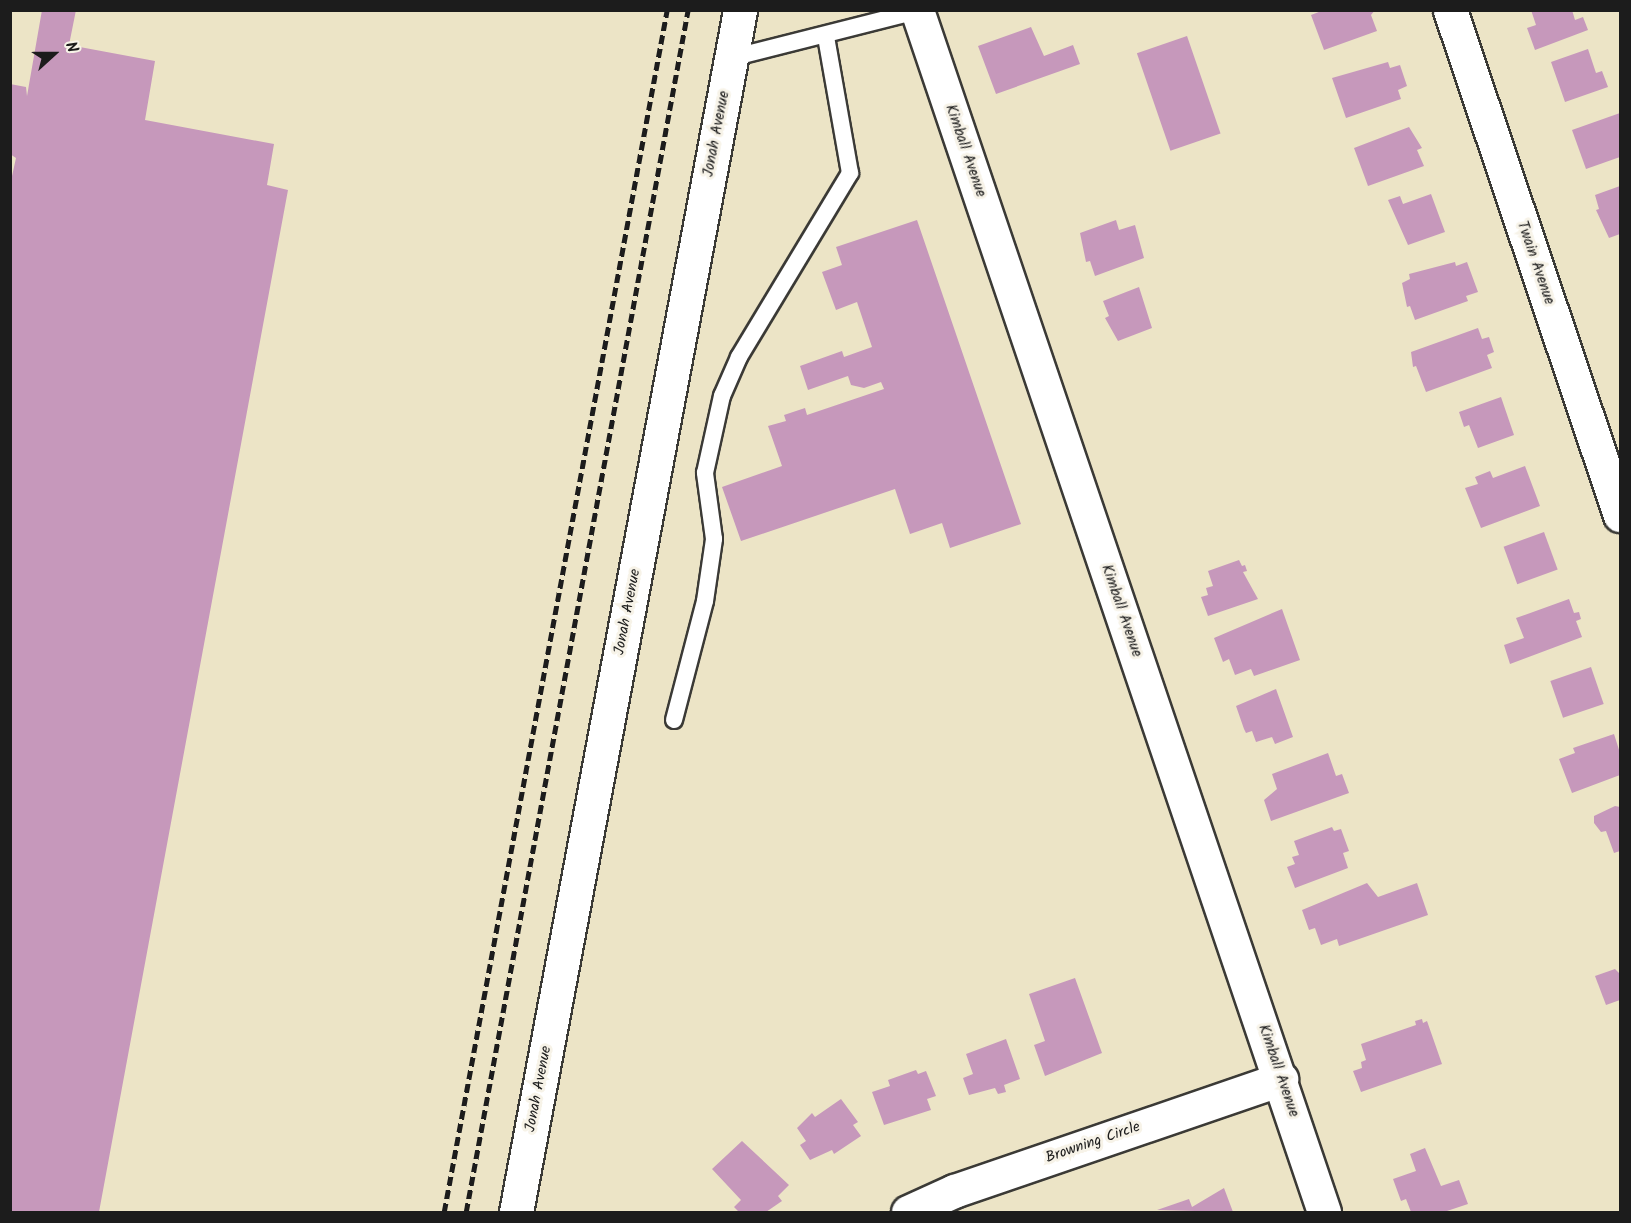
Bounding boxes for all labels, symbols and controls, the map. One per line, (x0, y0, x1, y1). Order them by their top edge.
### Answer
north arrow (24, 24, 84, 84)
text: N (58, 38, 85, 57)
street label: Jonah Avenue (700, 90, 734, 178)
street label: Kimball Avenue (941, 102, 989, 200)
street label: Twain Avenue (1512, 219, 1558, 307)
street label: Kimball Avenue (1097, 562, 1145, 660)
street label: Jonah Avenue (611, 568, 645, 656)
street label: Kimball Avenue (1254, 1022, 1302, 1120)
street label: Jonah Avenue (522, 1045, 556, 1133)
street label: Browning Circle (1043, 1118, 1143, 1168)

